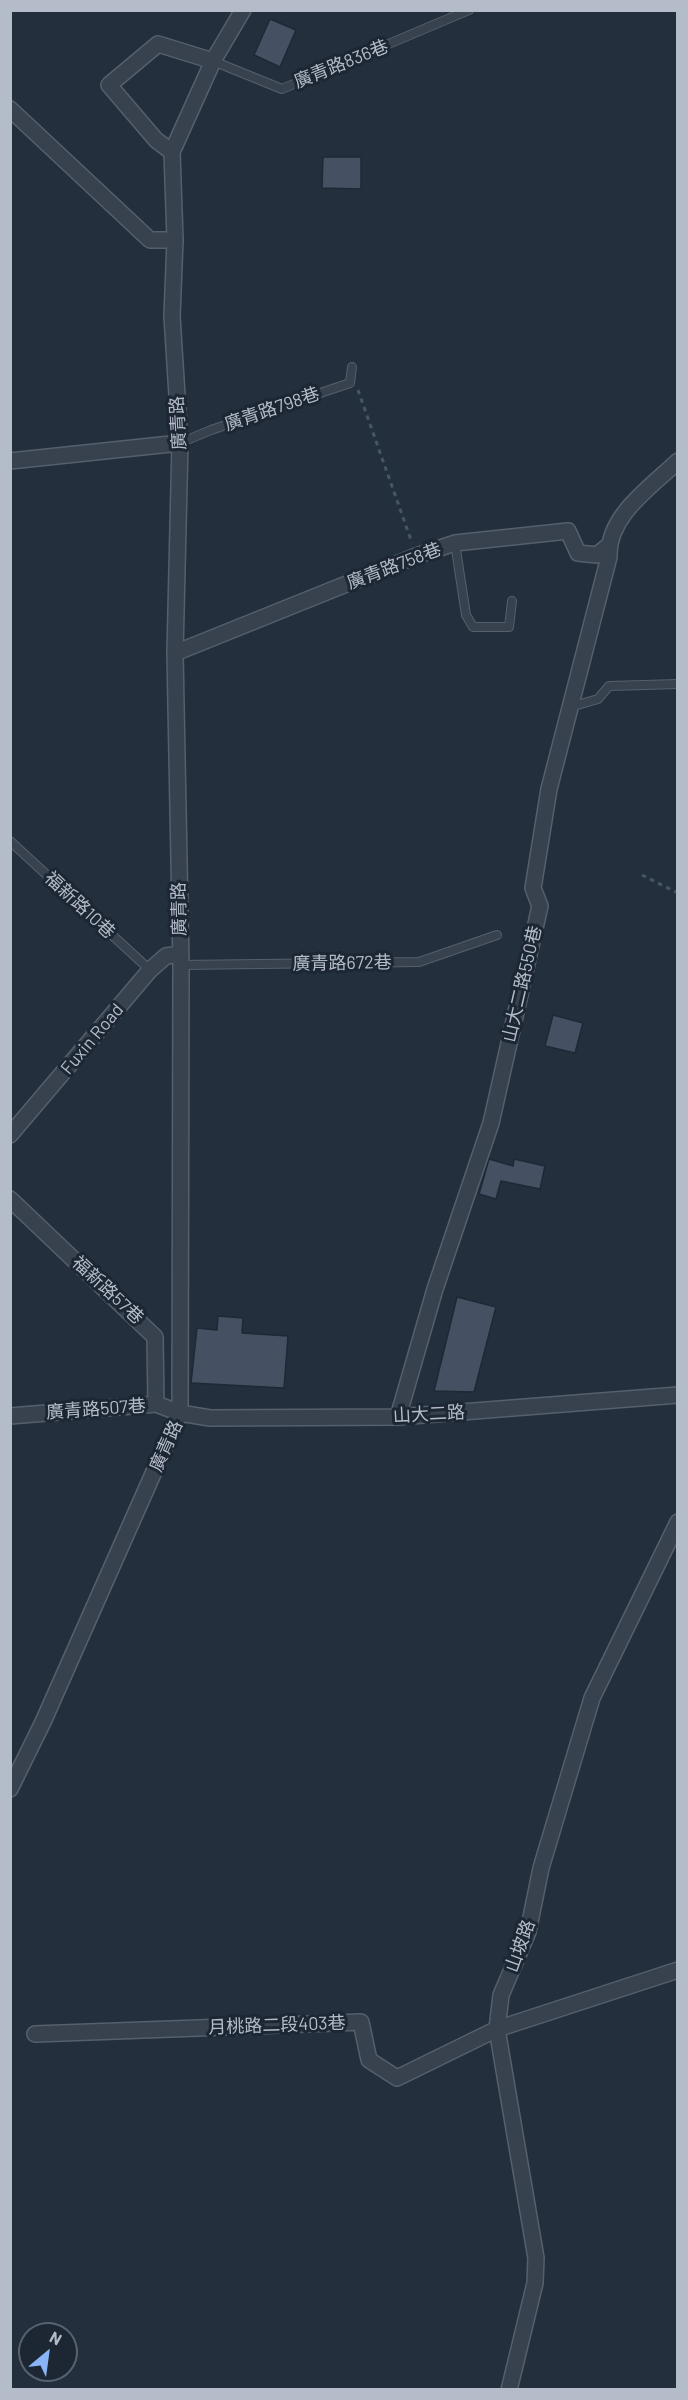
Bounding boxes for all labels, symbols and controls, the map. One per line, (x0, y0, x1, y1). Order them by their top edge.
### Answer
street label: 廣青路836巷 (291, 35, 391, 93)
street label: 廣青路798巷 (222, 383, 322, 435)
street label: 廣青路 (166, 395, 190, 451)
street label: 廣青路758巷 (344, 538, 444, 594)
street label: 福新路10巷 (40, 867, 120, 943)
street label: 廣青路 (168, 882, 190, 936)
street label: 山大二路550巷 (498, 924, 546, 1044)
street label: 廣青路672巷 (292, 951, 392, 975)
street label: Fuxin Road (56, 999, 128, 1079)
street label: 福新路57巷 (68, 1251, 148, 1329)
street label: 廣青路507巷 (45, 1395, 147, 1423)
street label: 山大二路 (392, 1401, 466, 1427)
street label: 廣青路 (145, 1417, 187, 1475)
street label: 山坡路 (501, 1917, 539, 1975)
street label: 月桃路二段403巷 (208, 2012, 346, 2038)
north arrow (18, 2322, 78, 2382)
text: N (47, 2327, 65, 2348)

